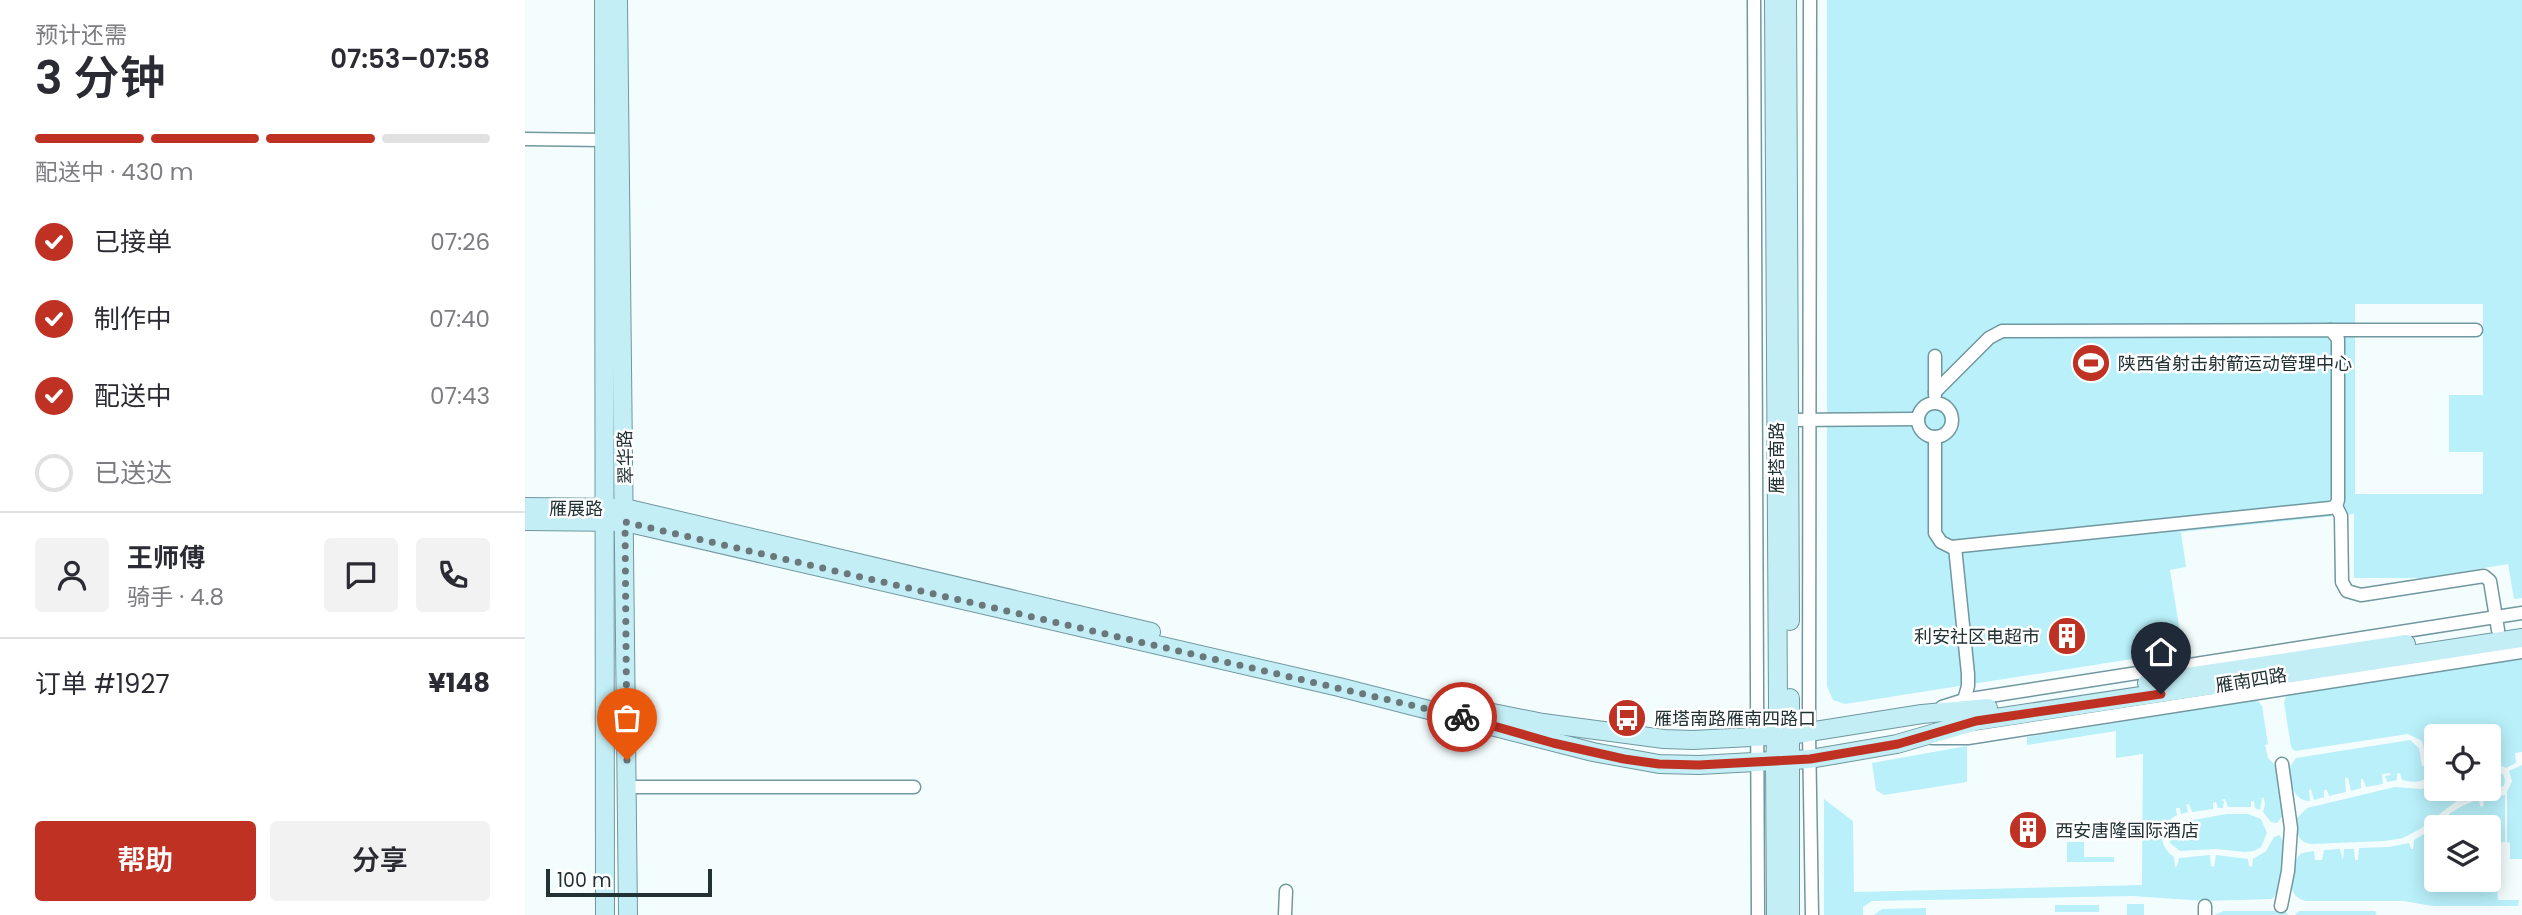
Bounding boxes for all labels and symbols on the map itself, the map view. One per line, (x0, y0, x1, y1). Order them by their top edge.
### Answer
sports icon: 陕西省射击射箭运动管理中心 (2070, 342, 2112, 384)
place label: 陕西省射击射箭运动管理中心 (2118, 351, 2352, 376)
street label: 雁塔南路 (1764, 422, 1789, 494)
street label: 翠华路 (612, 430, 638, 484)
street label: 雁展路 (549, 496, 603, 521)
building icon: 利安社区电超市 (2046, 615, 2088, 657)
pin (2131, 622, 2191, 694)
place label: 利安社区电超市 (1914, 624, 2040, 649)
street label: 雁南四路 (2213, 662, 2289, 698)
courier (1427, 682, 1497, 752)
pin (597, 688, 657, 760)
bus stop icon: 雁塔南路雁南四路口 (1606, 697, 1648, 739)
place label: 雁塔南路雁南四路口 (1654, 706, 1816, 731)
building icon: 西安唐隆国际酒店 (2007, 809, 2049, 851)
place label: 西安唐隆国际酒店 (2055, 818, 2199, 843)
scale bar (546, 866, 712, 898)

